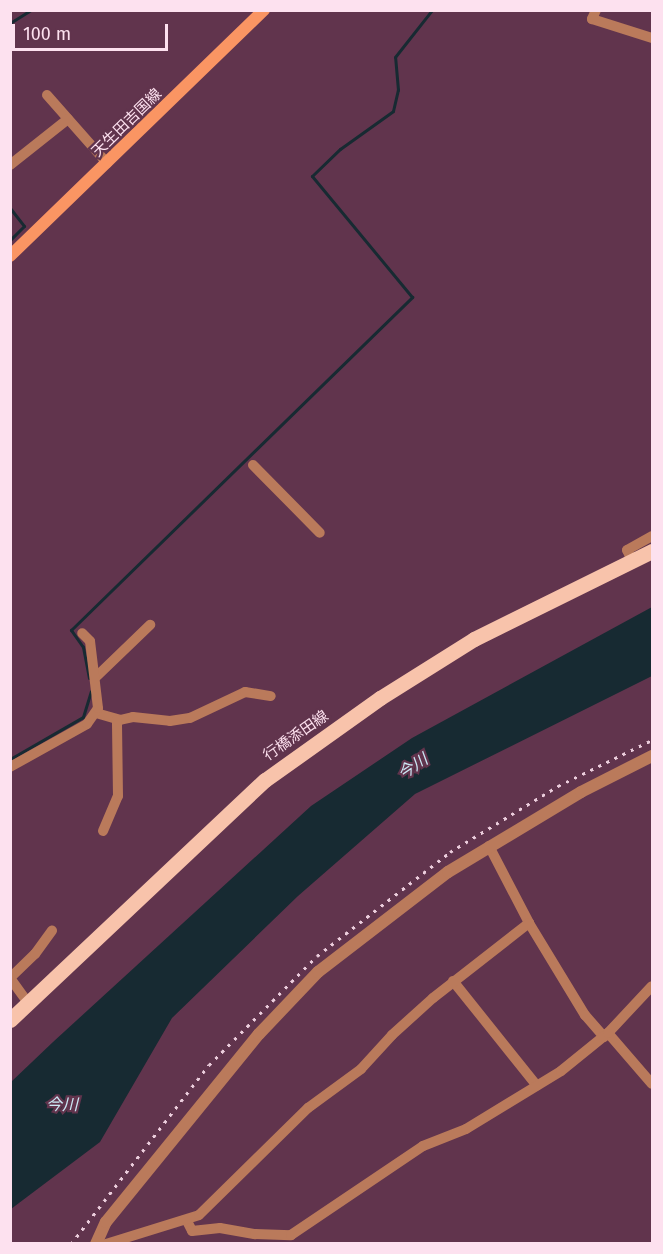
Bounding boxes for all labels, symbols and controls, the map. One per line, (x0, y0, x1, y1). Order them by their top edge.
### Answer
scale bar (15, 12, 171, 50)
text: 100 m (23, 23, 71, 45)
street label: 天生田吉国線 (88, 85, 166, 161)
street label: 行橋添田線 (260, 707, 332, 765)
water label: 今川 (394, 750, 432, 784)
water label: 今川 (46, 1095, 78, 1115)

